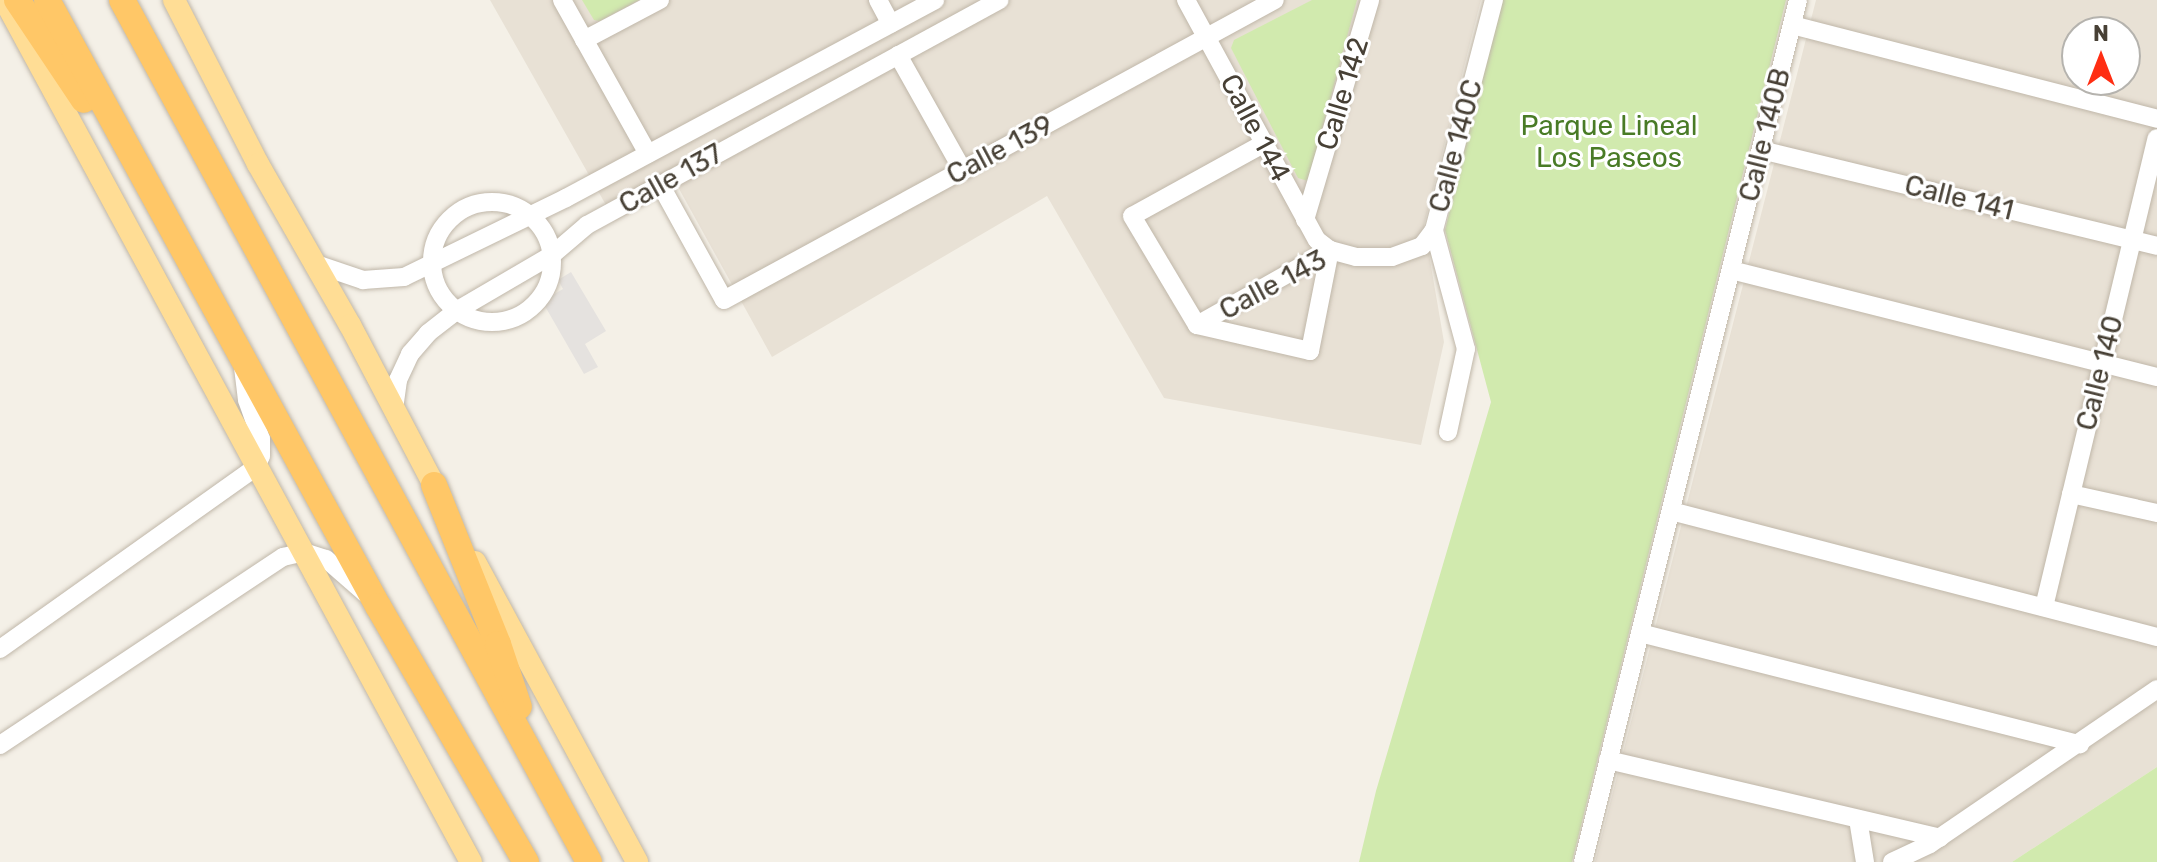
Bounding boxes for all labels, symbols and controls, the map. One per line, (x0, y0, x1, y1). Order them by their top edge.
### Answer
north arrow (2061, 16, 2141, 96)
text: N (2093, 20, 2109, 47)
street label: Calle 142 (1310, 34, 1376, 154)
street label: Calle 140B (1732, 65, 1798, 205)
street label: Calle 144 (1213, 68, 1297, 188)
street label: Calle 140C (1422, 76, 1490, 216)
street label: Calle 139 (941, 108, 1059, 192)
park label: Parque Lineal Los Paseos (1520, 109, 1698, 175)
street label: Calle 137 (613, 137, 729, 221)
street label: Calle 141 (1901, 168, 2017, 228)
street label: Calle 143 (1214, 243, 1332, 327)
street label: Calle 140 (2069, 312, 2131, 434)

